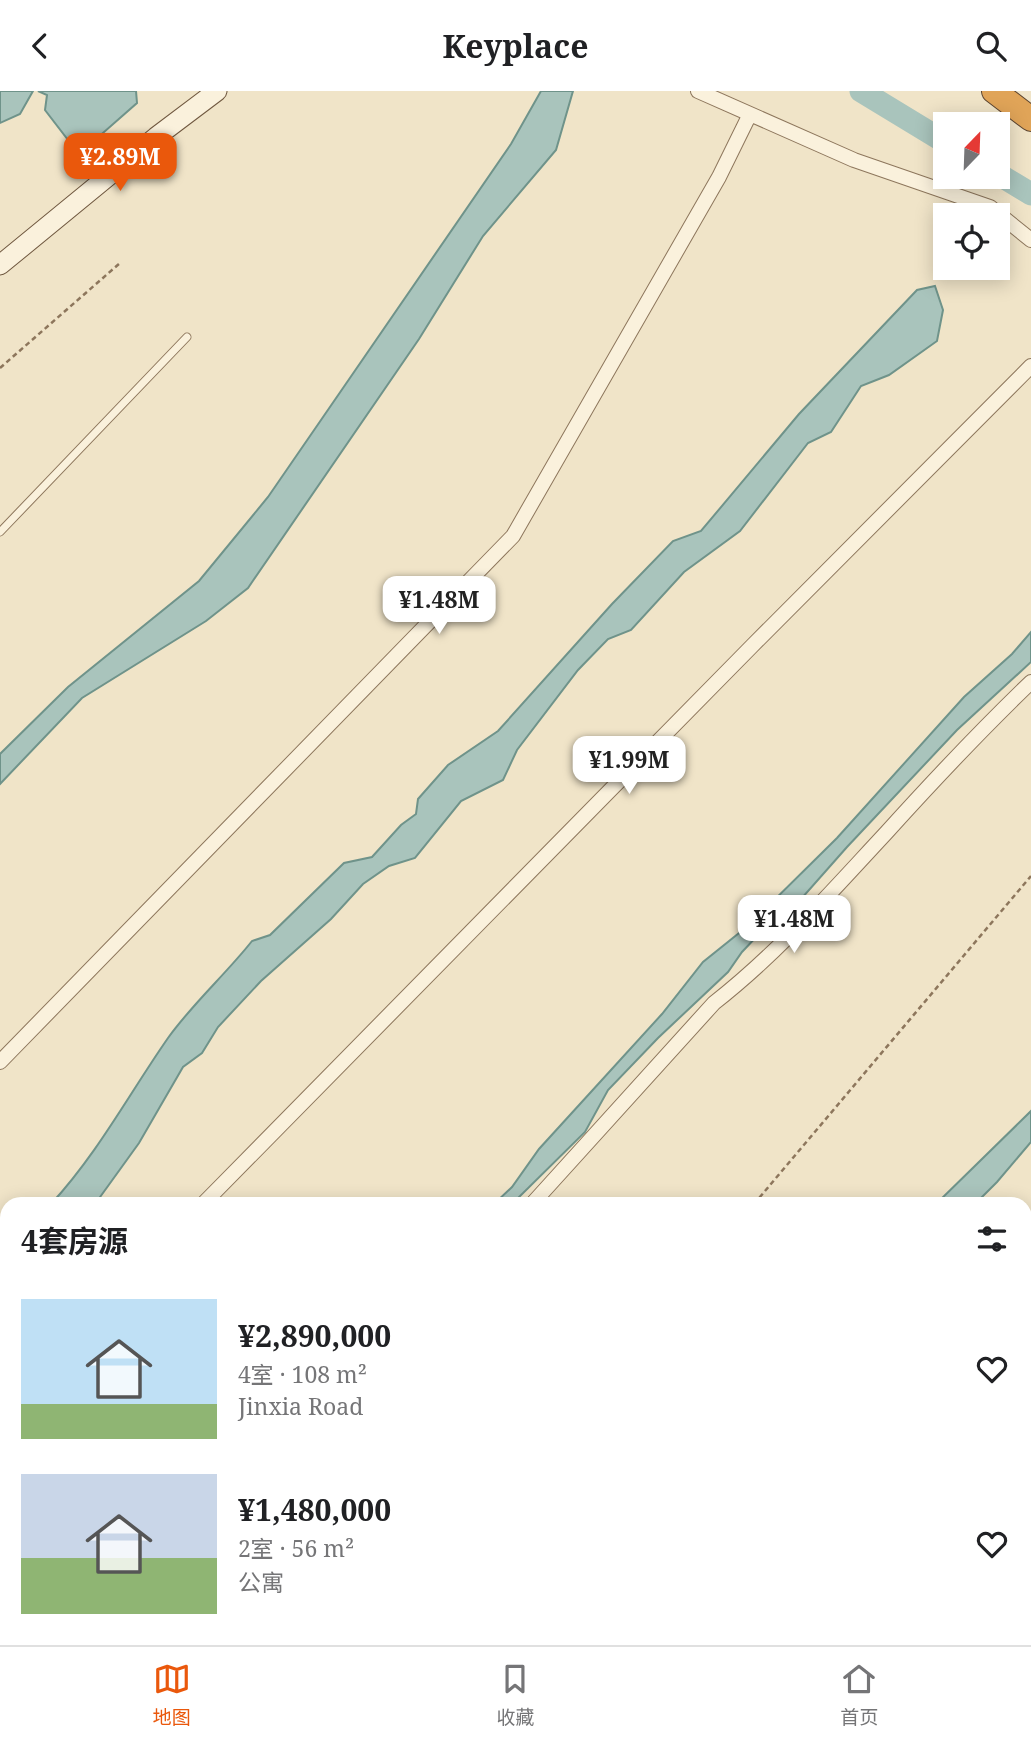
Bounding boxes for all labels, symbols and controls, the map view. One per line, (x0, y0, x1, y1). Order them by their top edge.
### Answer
text: Keyplace (443, 24, 588, 67)
icon: back (21, 27, 59, 65)
icon: search (972, 27, 1010, 65)
north arrow (933, 112, 1010, 189)
map controls (933, 112, 1010, 280)
pin: ¥2.89M (63, 133, 177, 193)
text: ¥2.89M (80, 140, 160, 172)
button: locate (933, 203, 1010, 280)
pin: ¥1.48M (382, 577, 496, 636)
text: ¥1.48M (399, 583, 479, 615)
pin: ¥1.99M (572, 737, 686, 796)
text: ¥1.99M (589, 743, 669, 775)
pin: ¥1.48M (737, 895, 851, 955)
text: ¥1.48M (754, 902, 834, 934)
text: 4套房源 (21, 1220, 128, 1261)
icon: filters (973, 1220, 1011, 1258)
text: ¥2,890,000 (238, 1315, 391, 1356)
icon: home (77, 1327, 161, 1411)
icon: heart (973, 1350, 1011, 1388)
text: 4室 · 108 m² (238, 1358, 367, 1390)
text: Jinxia Road (238, 1390, 363, 1422)
text: ¥1,480,000 (238, 1489, 391, 1530)
icon: home (77, 1502, 161, 1586)
icon: heart (973, 1525, 1011, 1563)
text: 2室 · 56 m² (238, 1532, 354, 1564)
text: 公寓 (238, 1566, 284, 1598)
tab: 地图 (153, 1660, 191, 1730)
tab: 收藏 (496, 1660, 534, 1730)
tab: 首页 (840, 1660, 878, 1730)

